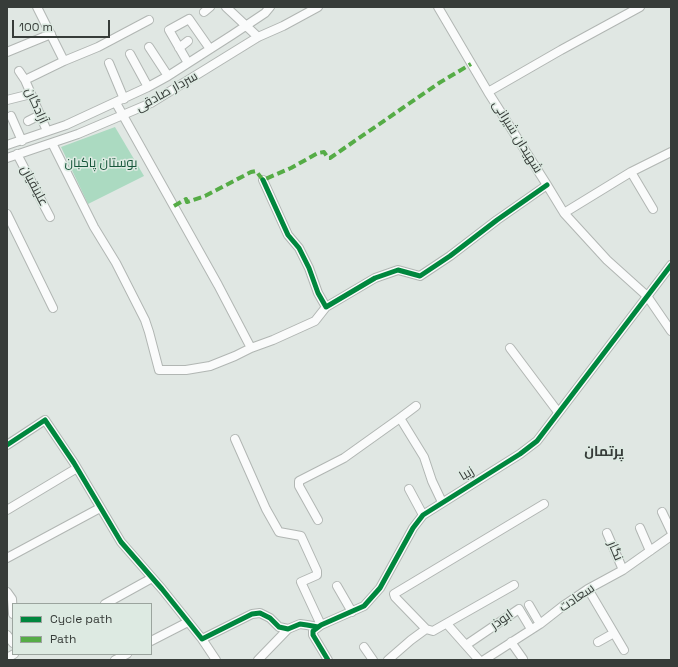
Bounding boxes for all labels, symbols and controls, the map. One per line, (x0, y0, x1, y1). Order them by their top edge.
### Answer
scale bar (14, 12, 112, 38)
text: 100 m (19, 19, 53, 35)
street label: سردار صادقی (133, 69, 201, 115)
street label: آزادگان (21, 85, 51, 127)
street label: شهیدان شیرانی (489, 98, 545, 176)
park label: بوستان پاکبان (64, 155, 138, 171)
street label: علینقیان (17, 163, 51, 209)
district label: پرتمان (584, 444, 624, 460)
street label: زیبا (457, 464, 477, 484)
street label: نگار (604, 539, 626, 563)
street label: سعادت (556, 581, 598, 615)
legend (12, 603, 152, 655)
street label: ابوذر (488, 607, 516, 633)
text: Cycle path (50, 611, 112, 627)
text: Path (50, 631, 76, 647)

